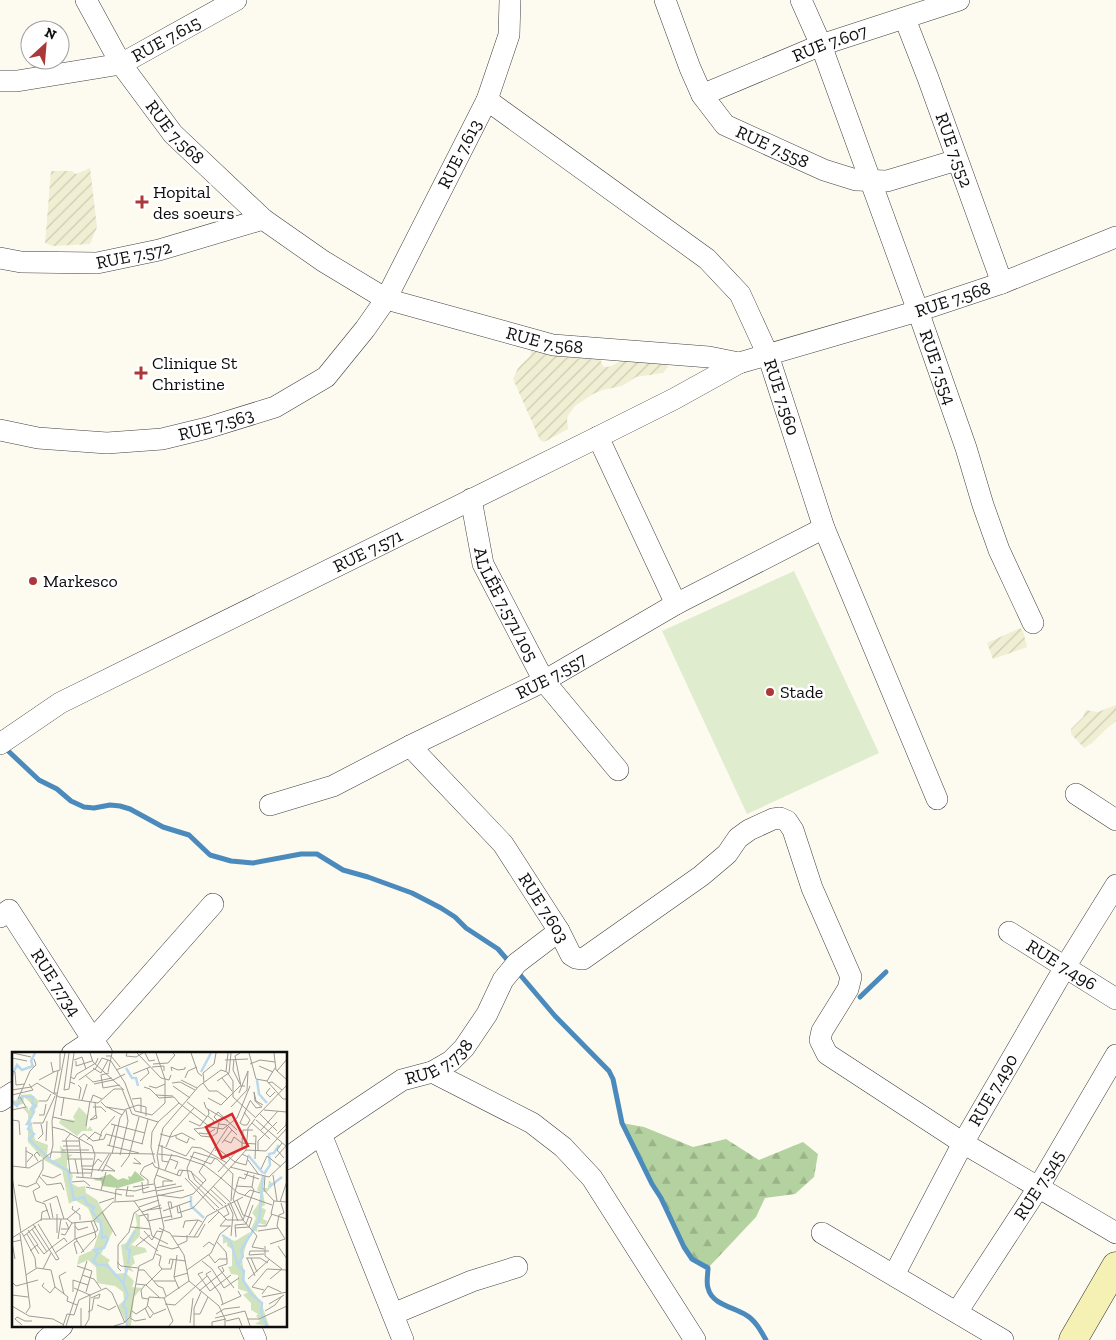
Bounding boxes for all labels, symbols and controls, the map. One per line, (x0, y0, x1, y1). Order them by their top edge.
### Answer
street label: RUE 7.615 (128, 11, 204, 67)
north arrow (20, 20, 70, 70)
street label: RUE 7.607 (789, 20, 870, 67)
text: N (42, 24, 59, 44)
street label: RUE 7.568 (141, 96, 209, 169)
street label: RUE 7.552 (930, 110, 978, 190)
street label: RUE 7.613 (433, 115, 486, 192)
street label: RUE 7.558 (732, 120, 813, 173)
place label: Hopital des soeurs (153, 181, 235, 224)
marker: Hopital des soeurs (135, 195, 149, 209)
street label: RUE 7.572 (94, 236, 174, 274)
street label: RUE 7.568 (912, 277, 993, 322)
street label: RUE 7.568 (504, 322, 584, 358)
street label: RUE 7.554 (914, 327, 961, 408)
place label: Clinique St Christine (152, 352, 238, 395)
street label: RUE 7.560 (759, 356, 804, 438)
marker: Clinique St Christine (134, 366, 148, 380)
street label: RUE 7.563 (176, 403, 257, 446)
street label: RUE 7.571 (329, 524, 406, 577)
street label: ALLÉE 7.571/105 (469, 546, 543, 665)
place label: Markesco (43, 570, 118, 592)
marker: Markesco (27, 575, 39, 587)
street label: RUE 7.557 (512, 648, 591, 704)
place label: Stade (780, 681, 823, 703)
marker: Stade (764, 686, 776, 698)
street label: RUE 7.603 (514, 869, 574, 946)
street label: RUE 7.496 (1022, 935, 1101, 995)
street label: RUE 7.734 (26, 945, 86, 1021)
street label: RUE 7.738 (403, 1035, 478, 1090)
street label: RUE 7.490 (964, 1050, 1022, 1130)
inset map (12, 1052, 288, 1328)
street label: RUE 7.545 (1009, 1146, 1069, 1224)

